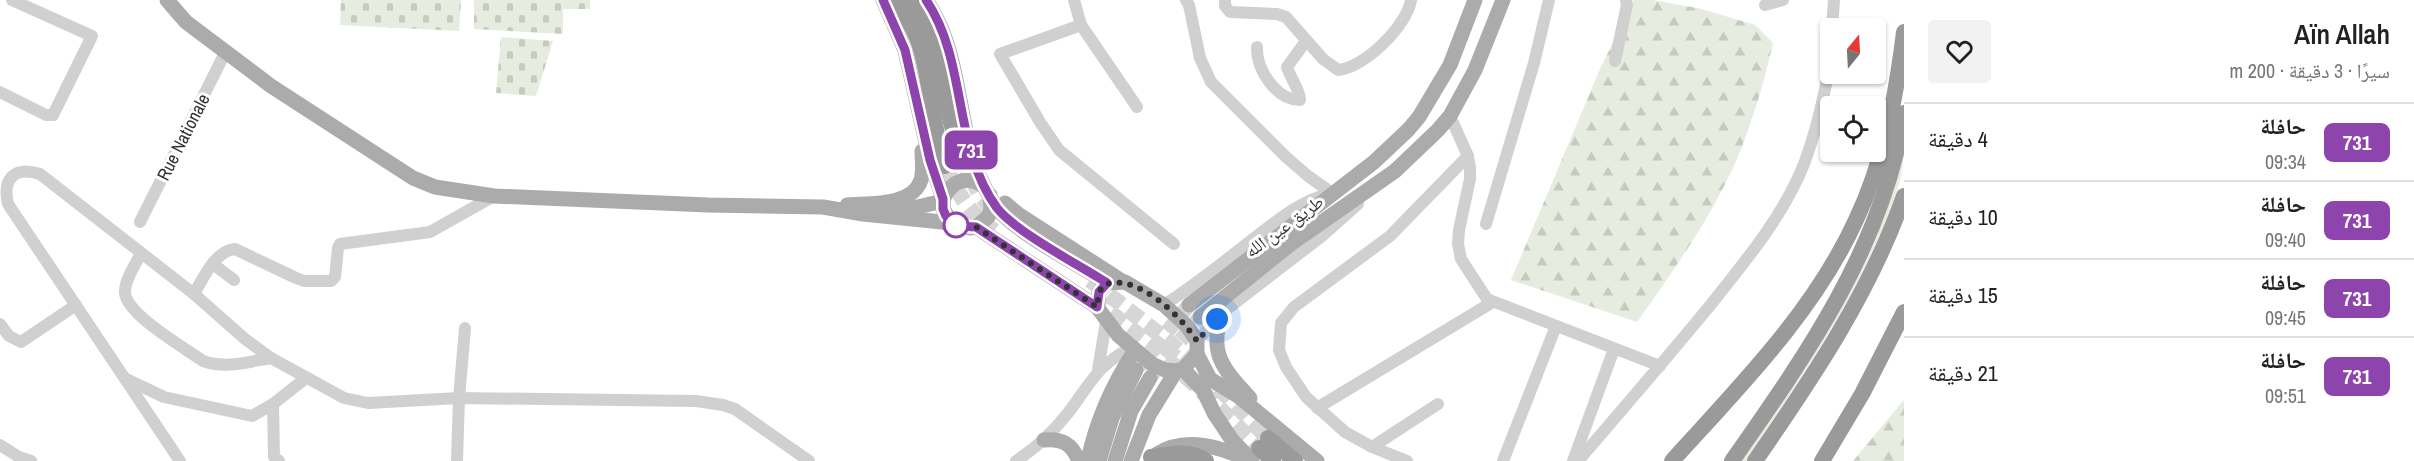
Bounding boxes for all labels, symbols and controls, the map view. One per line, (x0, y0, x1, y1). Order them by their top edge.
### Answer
text: Aïn Allah (2294, 15, 2390, 53)
north arrow (1820, 18, 1886, 84)
map controls (1820, 18, 1886, 162)
button: heart (1928, 20, 1991, 83)
text: سيرًا · 3 دقيقة · 200 m (2229, 57, 2390, 84)
street label: Rue Nationale (150, 89, 216, 185)
button: locate (1820, 96, 1886, 162)
text: حافلة (2260, 111, 2306, 141)
text: 4 دقيقة (1928, 124, 1988, 154)
text: 731 (2343, 128, 2371, 157)
line badge: 731 (936, 130, 1006, 170)
text: 731 (957, 136, 985, 165)
text: 09:34 (2265, 148, 2306, 175)
street label: طريق عين الله (1240, 189, 1328, 263)
text: حافلة (2260, 189, 2306, 219)
text: 10 دقيقة (1928, 202, 1998, 232)
text: 731 (2343, 206, 2371, 235)
unlabelled marker (943, 212, 969, 238)
text: 09:40 (2265, 226, 2306, 253)
text: حافلة (2260, 267, 2306, 297)
text: 15 دقيقة (1928, 280, 1998, 310)
text: 731 (2343, 284, 2371, 313)
your location (1202, 304, 1232, 334)
text: 09:45 (2265, 304, 2306, 331)
text: حافلة (2260, 345, 2306, 375)
text: 21 دقيقة (1928, 358, 1998, 388)
text: 731 (2343, 362, 2371, 391)
text: 09:51 (2265, 382, 2306, 409)

